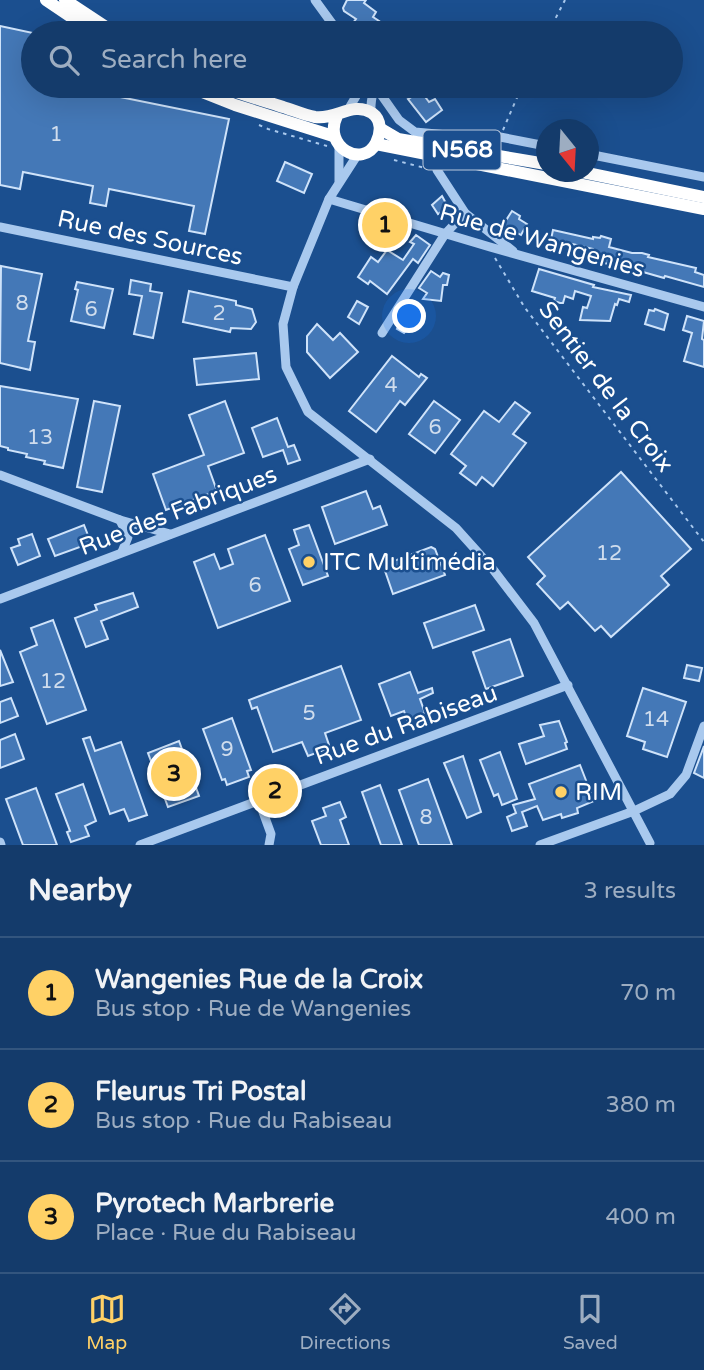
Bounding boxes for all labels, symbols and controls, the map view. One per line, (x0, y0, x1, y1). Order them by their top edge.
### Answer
search box (21, 21, 683, 98)
icon: search (45, 41, 83, 79)
text: Search here (101, 44, 247, 75)
north arrow (536, 119, 599, 182)
house number: 1 (49, 122, 63, 147)
road number: N568 (424, 130, 500, 169)
street label: Rue de Wangenies (436, 198, 648, 284)
pin: 1 (362, 199, 408, 251)
street label: Rue des Sources (55, 204, 245, 272)
house number: 8 (15, 291, 29, 316)
street label: Sentier de la Croix (532, 296, 680, 478)
house number: 6 (84, 297, 98, 322)
your location (392, 299, 426, 333)
house number: 2 (212, 301, 226, 326)
house number: 4 (384, 373, 398, 398)
house number: 6 (428, 415, 442, 440)
house number: 13 (27, 425, 53, 450)
street label: Rue des Fabriques (75, 460, 281, 562)
house number: 12 (596, 541, 622, 566)
place label: ITC Multimédia (323, 548, 496, 577)
marker: ITC Multimédia (301, 554, 317, 570)
house number: 6 (248, 573, 262, 598)
house number: 12 (40, 669, 66, 694)
street label: Rue du Rabiseau (311, 678, 501, 772)
house number: 5 (302, 701, 316, 726)
house number: 14 (643, 707, 669, 732)
house number: 9 (220, 737, 234, 762)
pin: 3 (151, 748, 197, 800)
pin: 2 (252, 765, 298, 817)
place label: RIM (575, 778, 622, 807)
marker: RIM (553, 784, 569, 800)
house number: 8 (419, 805, 433, 830)
text: Nearby (28, 872, 132, 909)
text: 3 results (583, 877, 676, 905)
text: Wangenies Rue de la Croix (95, 964, 423, 995)
text: 1 (44, 979, 58, 1007)
text: 70 m (620, 979, 676, 1007)
text: Bus stop · Rue de Wangenies (95, 995, 411, 1023)
text: Fleurus Tri Postal (95, 1076, 306, 1107)
text: 2 (44, 1091, 58, 1119)
text: 380 m (606, 1091, 676, 1119)
text: Bus stop · Rue du Rabiseau (95, 1107, 392, 1135)
text: Pyrotech Marbrerie (95, 1188, 334, 1219)
text: 3 (44, 1203, 58, 1231)
text: 400 m (606, 1203, 676, 1231)
text: Place · Rue du Rabiseau (95, 1219, 356, 1247)
tab: Map (86, 1290, 127, 1354)
tab: Directions (300, 1290, 391, 1354)
tab: Saved (563, 1290, 618, 1354)

